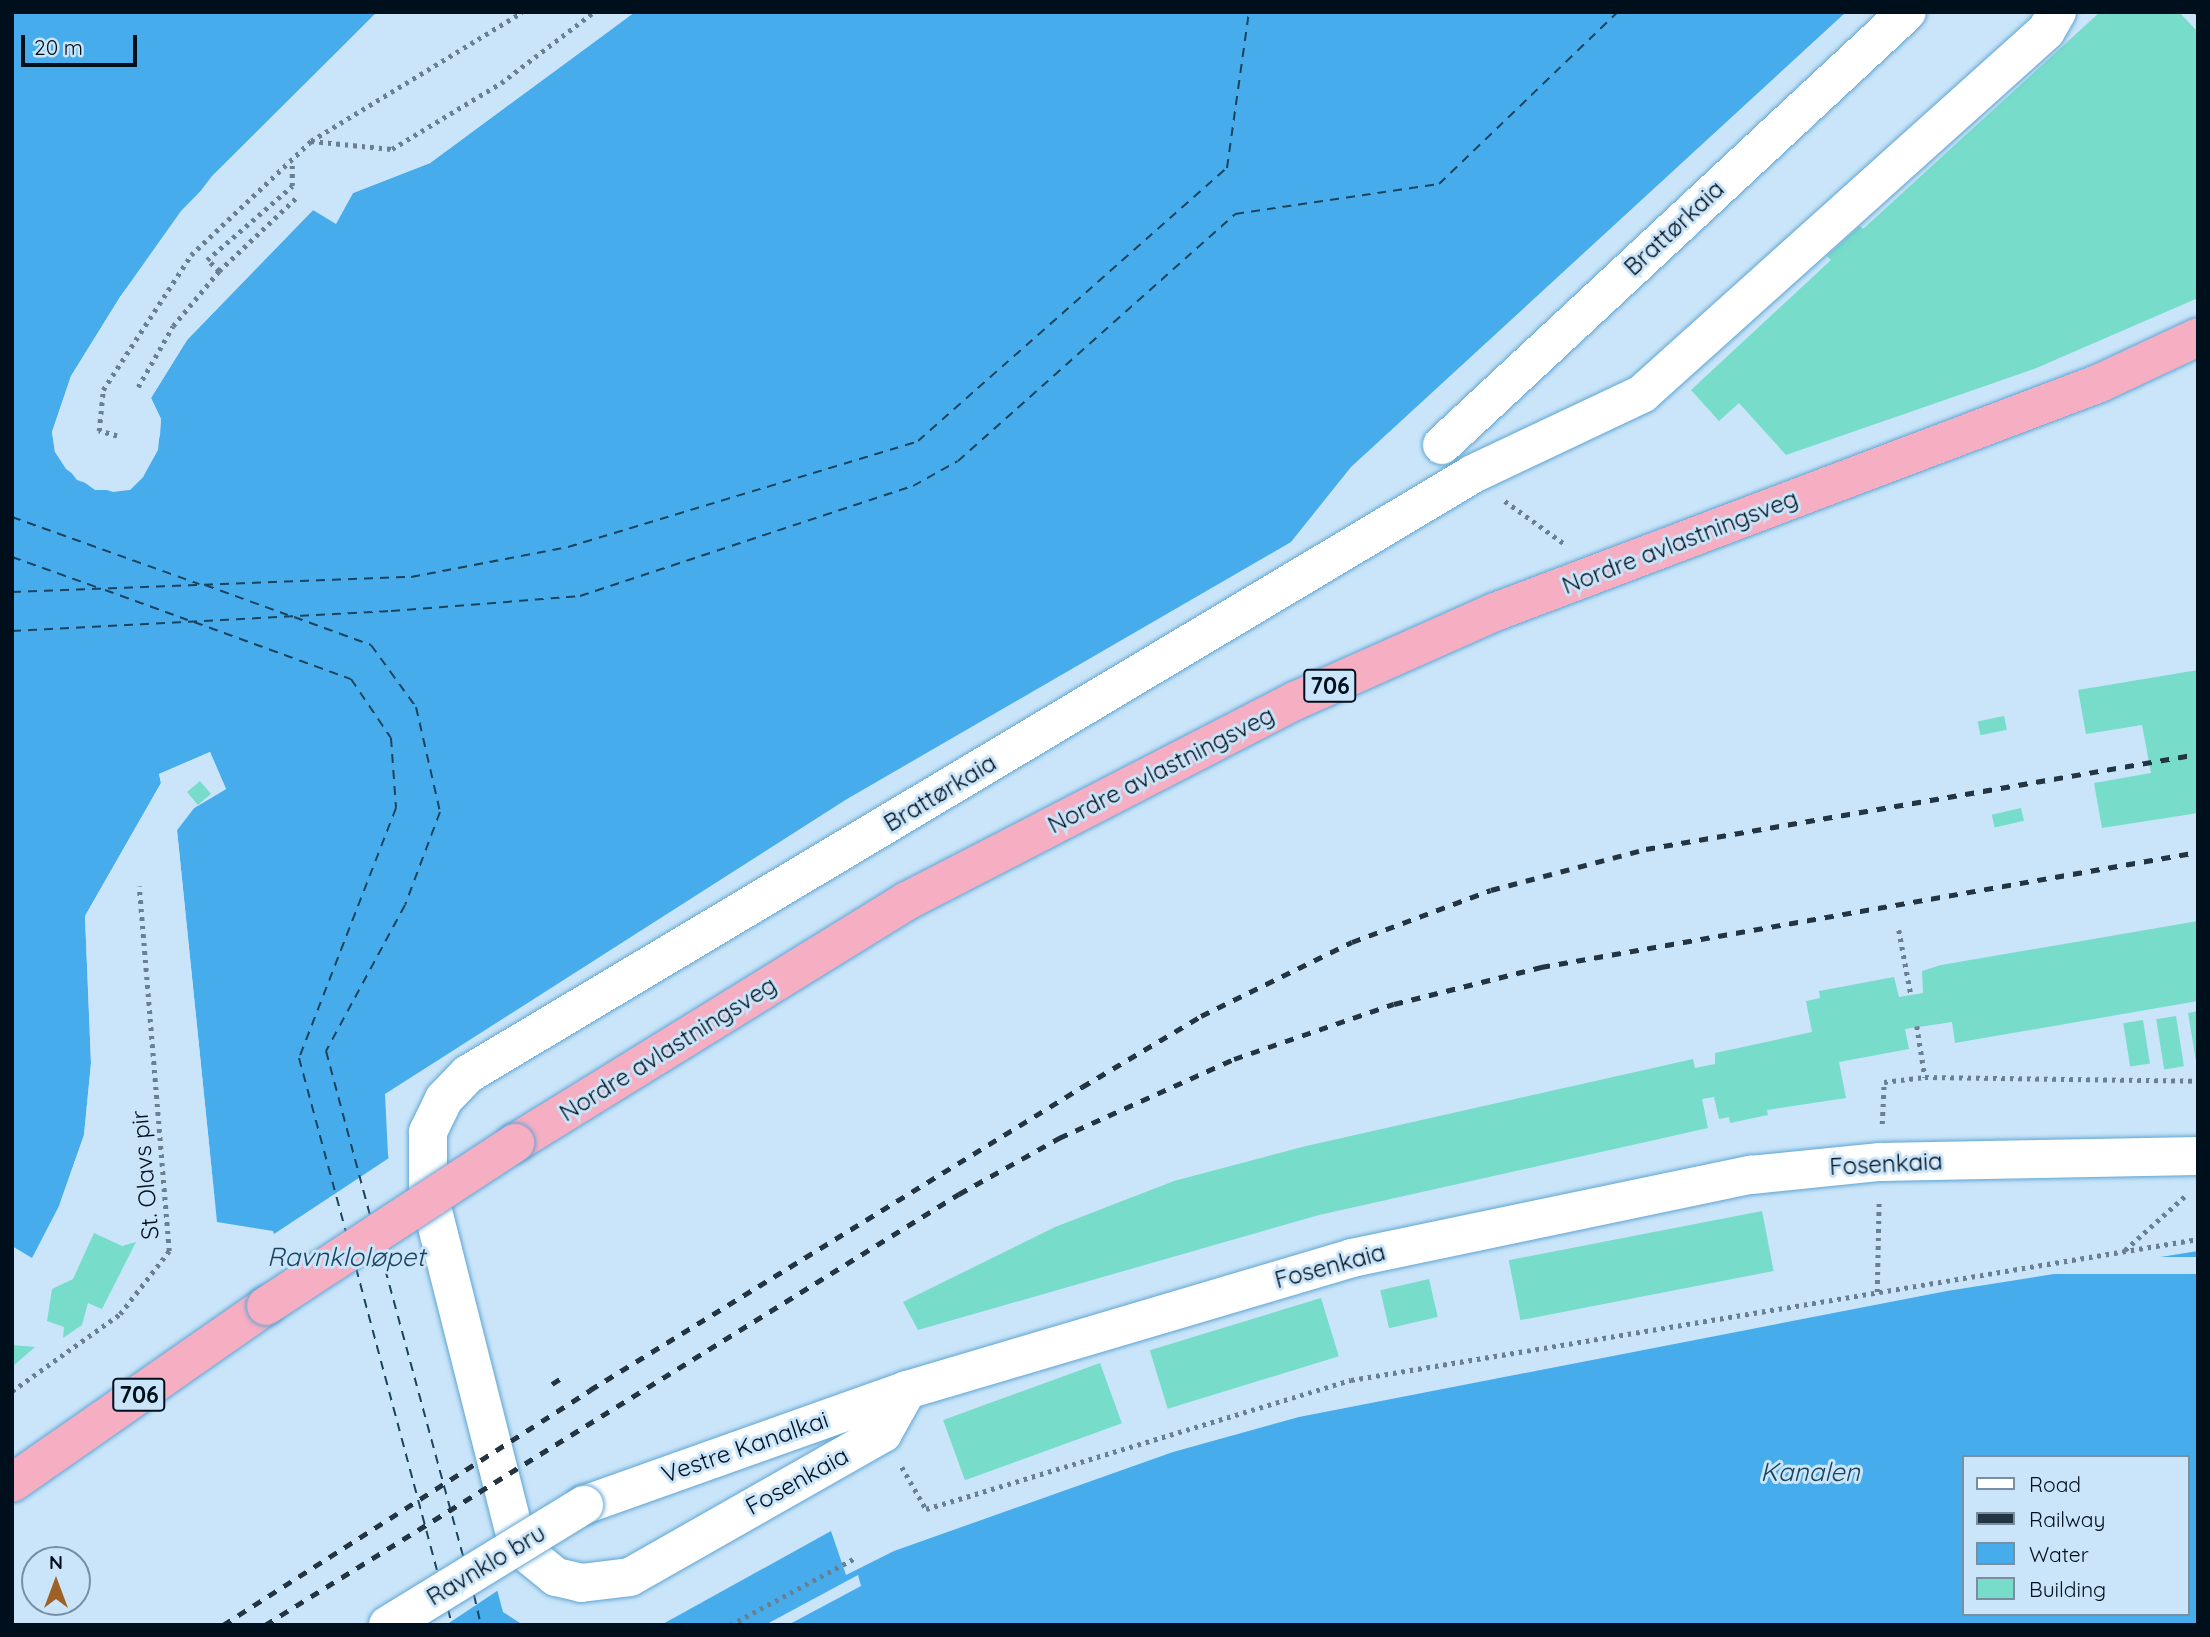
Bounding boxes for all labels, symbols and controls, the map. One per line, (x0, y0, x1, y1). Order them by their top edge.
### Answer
scale bar (24, 21, 140, 65)
text: 20 m (34, 34, 83, 60)
street label: Brattørkaia (1618, 174, 1730, 282)
street label: Nordre avlastningsveg (1558, 484, 1802, 600)
road number: 706 (1302, 666, 1358, 706)
street label: Nordre avlastningsveg (1043, 700, 1279, 840)
street label: Brattørkaia (879, 748, 1001, 838)
street label: Nordre avlastningsveg (554, 970, 782, 1128)
street label: St. Olavs pir (125, 1109, 165, 1241)
street label: Fosenkaia (1829, 1147, 1943, 1181)
street label: Fosenkaia (1272, 1237, 1388, 1295)
water label: Ravnkloløpet (267, 1241, 425, 1273)
road number: 706 (111, 1376, 167, 1414)
street label: Vestre Kanalkai (658, 1405, 832, 1489)
street label: Fosenkaia (740, 1441, 854, 1521)
legend (1962, 1455, 2189, 1616)
water label: Kanalen (1760, 1456, 1860, 1488)
text: Road (2029, 1471, 2081, 1497)
text: Railway (2029, 1506, 2105, 1532)
street label: Ravnklo bru (421, 1518, 551, 1612)
text: Water (2029, 1541, 2089, 1567)
north arrow (21, 1546, 91, 1616)
text: N (49, 1550, 63, 1574)
text: Building (2029, 1576, 2106, 1602)

